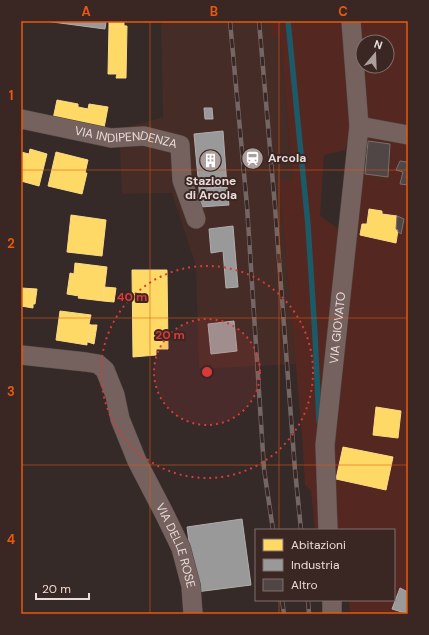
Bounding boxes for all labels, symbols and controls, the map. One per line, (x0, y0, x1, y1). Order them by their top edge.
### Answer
text: A (81, 3, 91, 20)
text: B (210, 3, 218, 20)
text: C (338, 3, 348, 20)
north arrow (355, 34, 395, 74)
text: N (372, 37, 384, 52)
text: 1 (9, 87, 13, 104)
street label: VIA INDIPENDENZA (73, 123, 179, 152)
station icon: Arcola (239, 145, 265, 171)
building icon: Stazione di Arcola (198, 147, 224, 173)
place label: Arcola (268, 150, 306, 166)
place label: Stazione di Arcola (185, 173, 237, 203)
text: 2 (7, 235, 15, 252)
text: 40 m (117, 289, 147, 305)
street label: VIA GIOVATO (326, 291, 349, 365)
text: 20 m (155, 327, 185, 343)
centre of rings (200, 365, 214, 379)
text: 3 (7, 383, 15, 400)
street label: VIA DELLE ROSE (152, 500, 199, 590)
legend (255, 529, 395, 601)
text: 4 (7, 531, 15, 548)
text: Abitazioni (291, 537, 346, 553)
text: Industria (291, 557, 339, 573)
scale bar (36, 575, 89, 601)
text: Altro (291, 577, 318, 593)
text: 20 m (42, 581, 71, 597)

